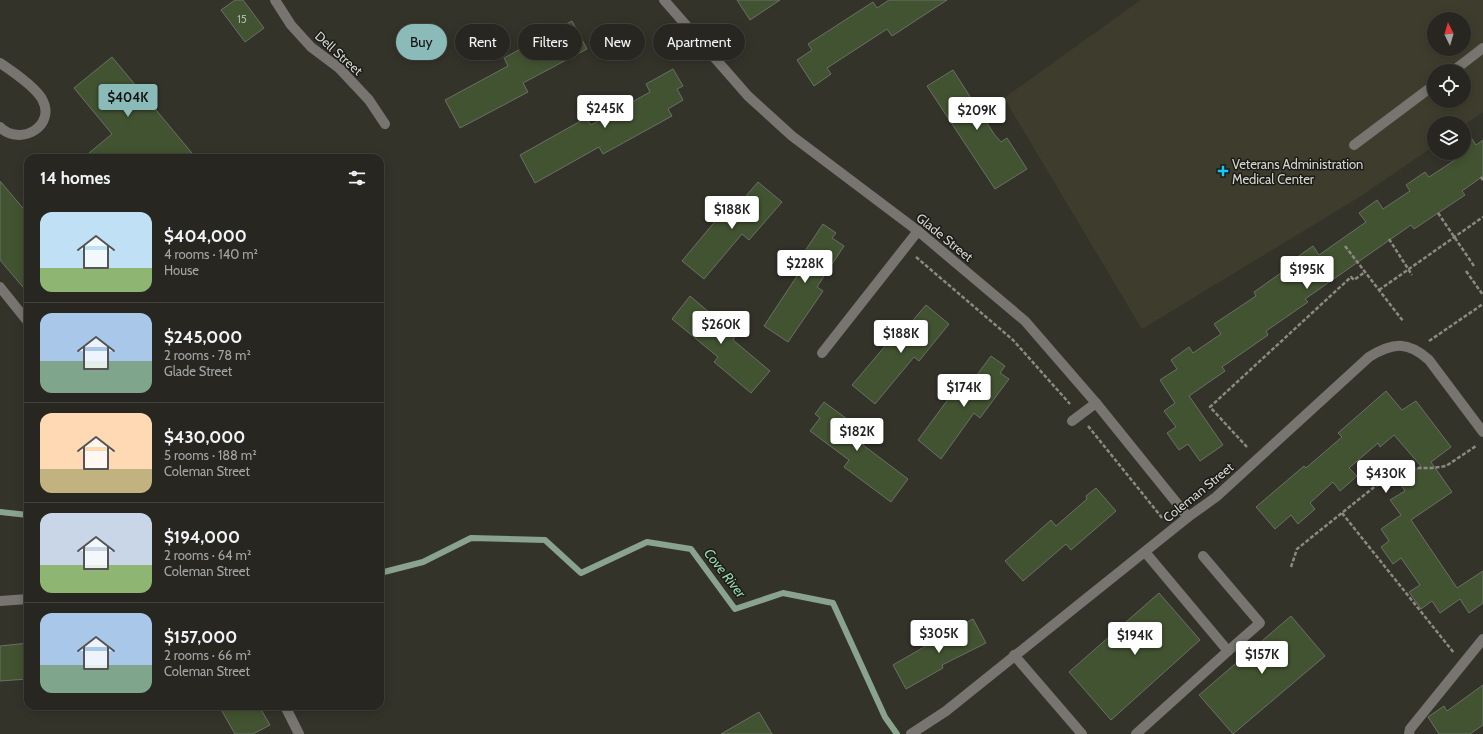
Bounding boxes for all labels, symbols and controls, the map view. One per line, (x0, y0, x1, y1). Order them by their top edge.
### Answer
house number: 15 (237, 12, 247, 26)
north arrow (1427, 12, 1471, 56)
map controls (1427, 12, 1471, 160)
chip: Buy (396, 24, 447, 60)
chip: Rent (455, 24, 510, 60)
chip: Filters (518, 24, 582, 60)
chip: New (590, 24, 645, 60)
chip: Apartment (653, 24, 745, 60)
street label: Dell Street (312, 27, 367, 79)
button: locate (1427, 64, 1471, 108)
pin: $404K (100, 84, 156, 118)
text: $404K (107, 89, 149, 105)
pin: $245K (577, 95, 633, 129)
pin: $209K (949, 97, 1005, 131)
text: $245K (586, 100, 624, 116)
text: $209K (957, 102, 997, 118)
button: layers (1427, 116, 1471, 160)
place label: Veterans Administration Medical Center (1232, 156, 1363, 187)
marker: Veterans Administration Medical Center (1217, 165, 1229, 177)
icon: filters (346, 167, 368, 189)
text: 14 homes (40, 168, 110, 188)
pin: $188K (704, 196, 760, 230)
text: $188K (714, 201, 750, 217)
street label: Glade Street (913, 209, 977, 265)
text: $404,000 (164, 226, 247, 246)
icon: home (72, 228, 120, 276)
text: 4 rooms · 140 m² (164, 246, 258, 262)
pin: $228K (777, 250, 833, 284)
text: $228K (786, 255, 824, 271)
pin: $195K (1279, 256, 1335, 290)
text: $195K (1290, 261, 1324, 277)
text: House (164, 262, 199, 278)
pin: $260K (693, 311, 749, 345)
text: $260K (701, 316, 741, 332)
pin: $188K (873, 320, 929, 354)
text: $188K (883, 325, 919, 341)
text: $245,000 (164, 327, 242, 347)
icon: home (72, 329, 120, 377)
text: 2 rooms · 78 m² (164, 347, 251, 363)
text: Glade Street (164, 363, 232, 379)
pin: $174K (936, 374, 992, 408)
text: $174K (947, 379, 981, 395)
pin: $182K (829, 418, 885, 452)
text: $182K (839, 423, 875, 439)
text: $430,000 (164, 427, 245, 447)
icon: home (72, 429, 120, 477)
text: 5 rooms · 188 m² (164, 447, 257, 463)
street label: Coleman Street (1160, 458, 1237, 525)
pin: $430K (1358, 460, 1414, 494)
text: Coleman Street (164, 463, 250, 479)
text: $430K (1366, 465, 1406, 481)
text: $194,000 (164, 527, 240, 547)
icon: home (72, 529, 120, 577)
water label: Cove River (700, 545, 750, 602)
text: 2 rooms · 64 m² (164, 547, 251, 563)
text: Coleman Street (164, 563, 250, 579)
pin: $305K (911, 620, 967, 654)
pin: $194K (1107, 622, 1163, 656)
text: $305K (920, 625, 958, 641)
text: $157,000 (164, 627, 237, 647)
text: $194K (1117, 627, 1153, 643)
icon: home (72, 629, 120, 677)
pin: $157K (1234, 641, 1290, 675)
text: $157K (1245, 646, 1279, 662)
text: 2 rooms · 66 m² (164, 647, 251, 663)
text: Coleman Street (164, 663, 250, 679)

